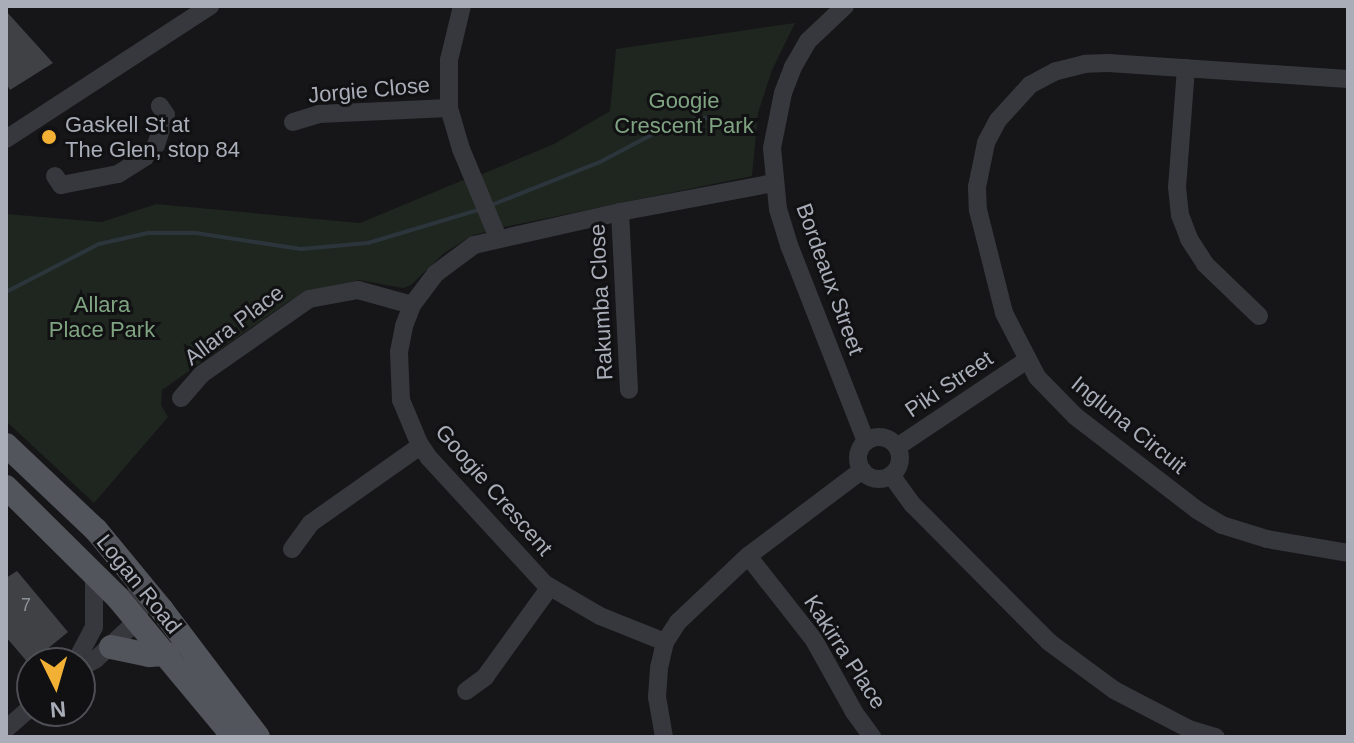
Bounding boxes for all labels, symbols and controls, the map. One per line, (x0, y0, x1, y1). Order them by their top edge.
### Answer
street label: Jorgie Close (307, 72, 431, 108)
park label: Googie Crescent Park (614, 87, 754, 138)
place label: Gaskell St at The Glen, stop 84 (65, 111, 240, 162)
marker: Gaskell St at The Glen, stop 84 (40, 128, 58, 146)
street label: Bordeaux Street (790, 200, 870, 358)
street label: Rakumba Close (584, 223, 618, 381)
street label: Allara Place (179, 279, 289, 371)
park label: Allara Place Park (49, 291, 155, 342)
street label: Piki Street (900, 345, 998, 423)
street label: Ingluna Circuit (1066, 370, 1192, 480)
street label: Googie Crescent (430, 419, 558, 561)
street label: Logan Road (91, 529, 187, 639)
street label: Kakirra Place (798, 590, 892, 714)
house number: 7 (21, 594, 31, 616)
north arrow (16, 647, 96, 727)
text: N (49, 696, 67, 723)

